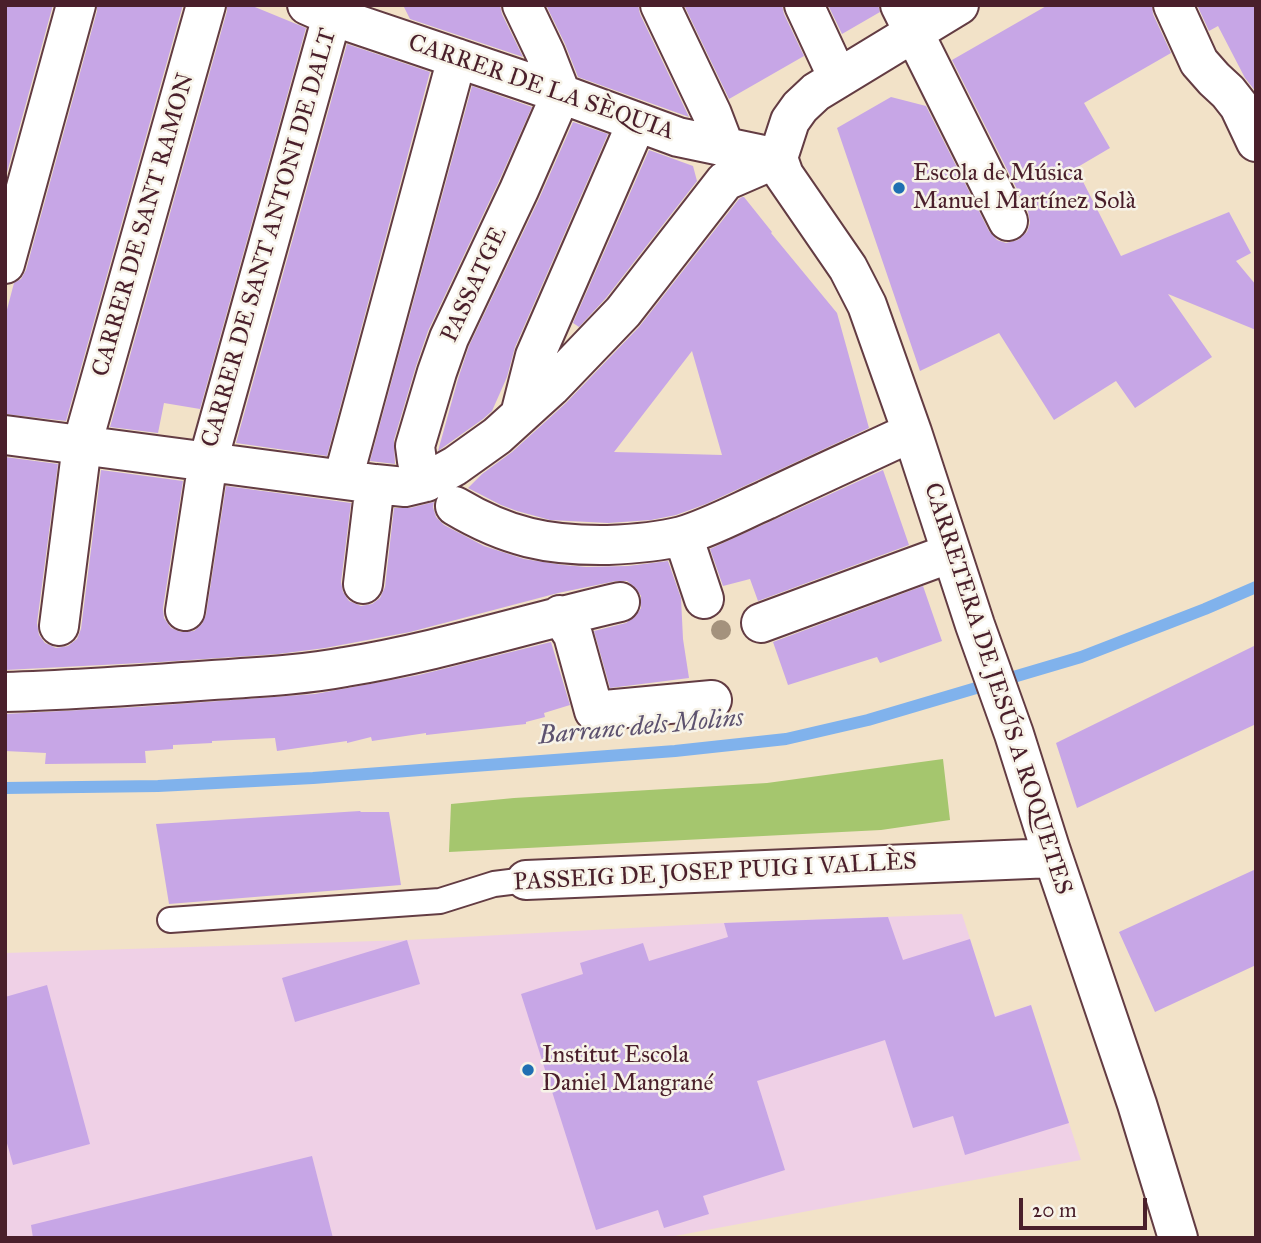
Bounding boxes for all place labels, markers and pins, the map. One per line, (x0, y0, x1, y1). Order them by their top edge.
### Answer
place label: Escola de Música Manuel Martínez Solà (913, 160, 1136, 216)
marker: Escola de Música Manuel Martínez Solà (891, 180, 907, 196)
place label: Institut Escola Daniel Mangrané (542, 1042, 713, 1098)
marker: Institut Escola Daniel Mangrané (520, 1062, 536, 1078)

